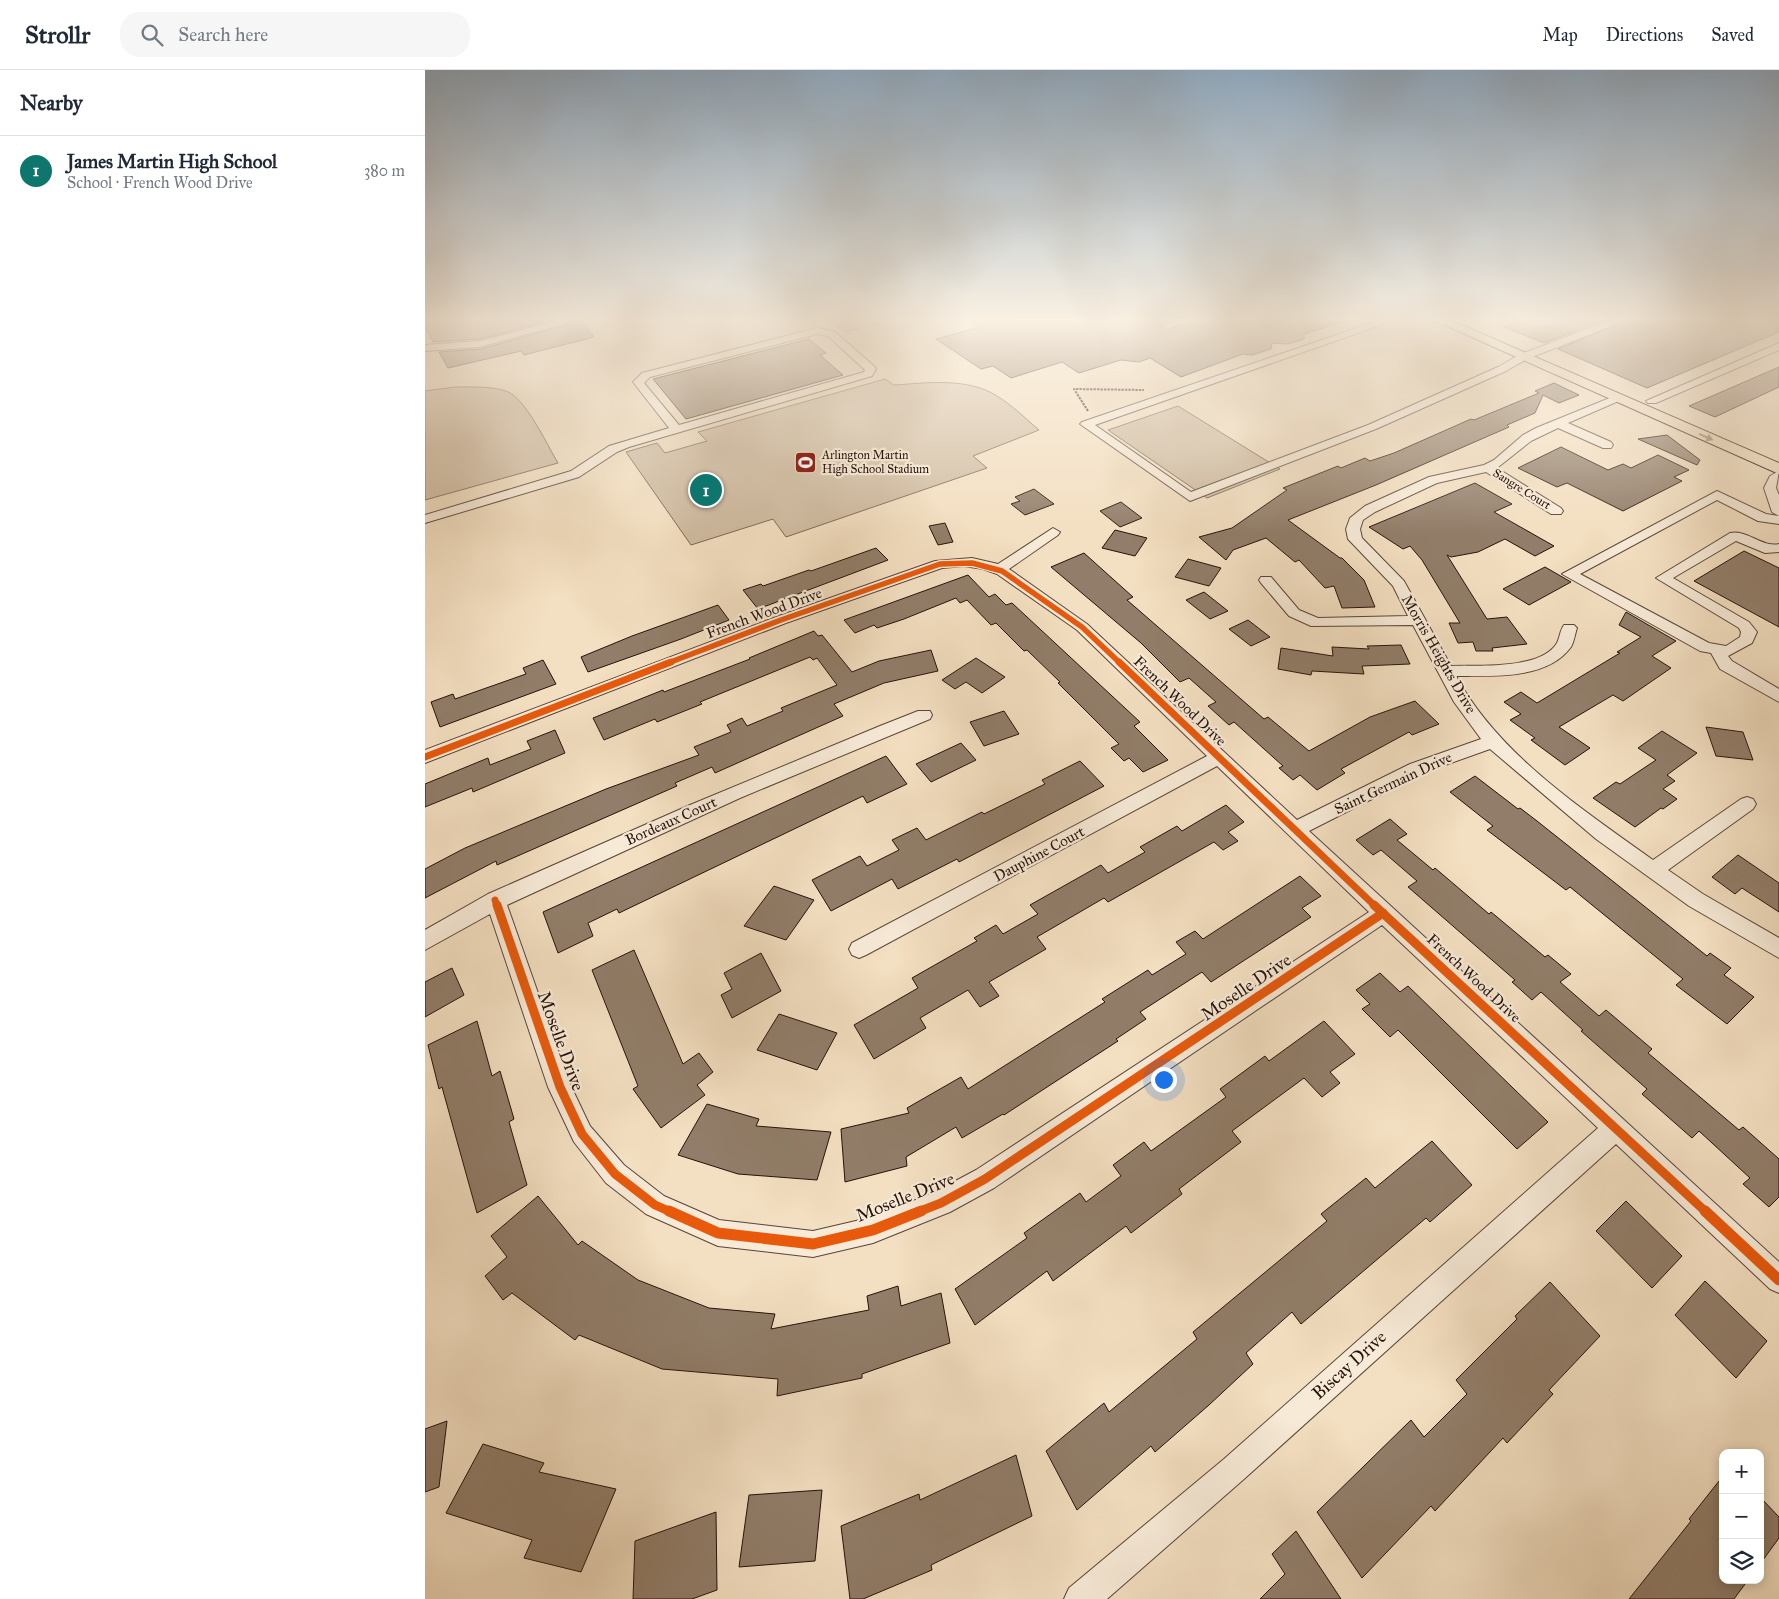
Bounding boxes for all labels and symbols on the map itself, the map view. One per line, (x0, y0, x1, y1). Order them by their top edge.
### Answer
one-way arrow (1699, 434, 1713, 442)
place label: Arlington Martin High School Stadium (821, 448, 929, 477)
sports icon: Arlington Martin High School Stadium (794, 450, 818, 474)
street label: Sangre Court (1490, 466, 1554, 514)
pin: 1 (690, 471, 722, 509)
street label: French Wood Drive (704, 584, 824, 642)
street label: Morris Heights Drive (1398, 591, 1480, 717)
street label: French Wood Drive (1130, 652, 1230, 750)
street label: Saint Germain Drive (1331, 748, 1455, 818)
street label: Bordeaux Court (623, 793, 720, 849)
street label: Dauphine Court (990, 822, 1088, 886)
street label: French Wood Drive (1423, 930, 1525, 1026)
street label: Moselle Drive (1197, 949, 1295, 1025)
street label: Moselle Drive (533, 988, 589, 1094)
your location (1151, 1067, 1177, 1093)
street label: Moselle Drive (853, 1167, 957, 1227)
street label: Biscay Drive (1307, 1326, 1391, 1404)

